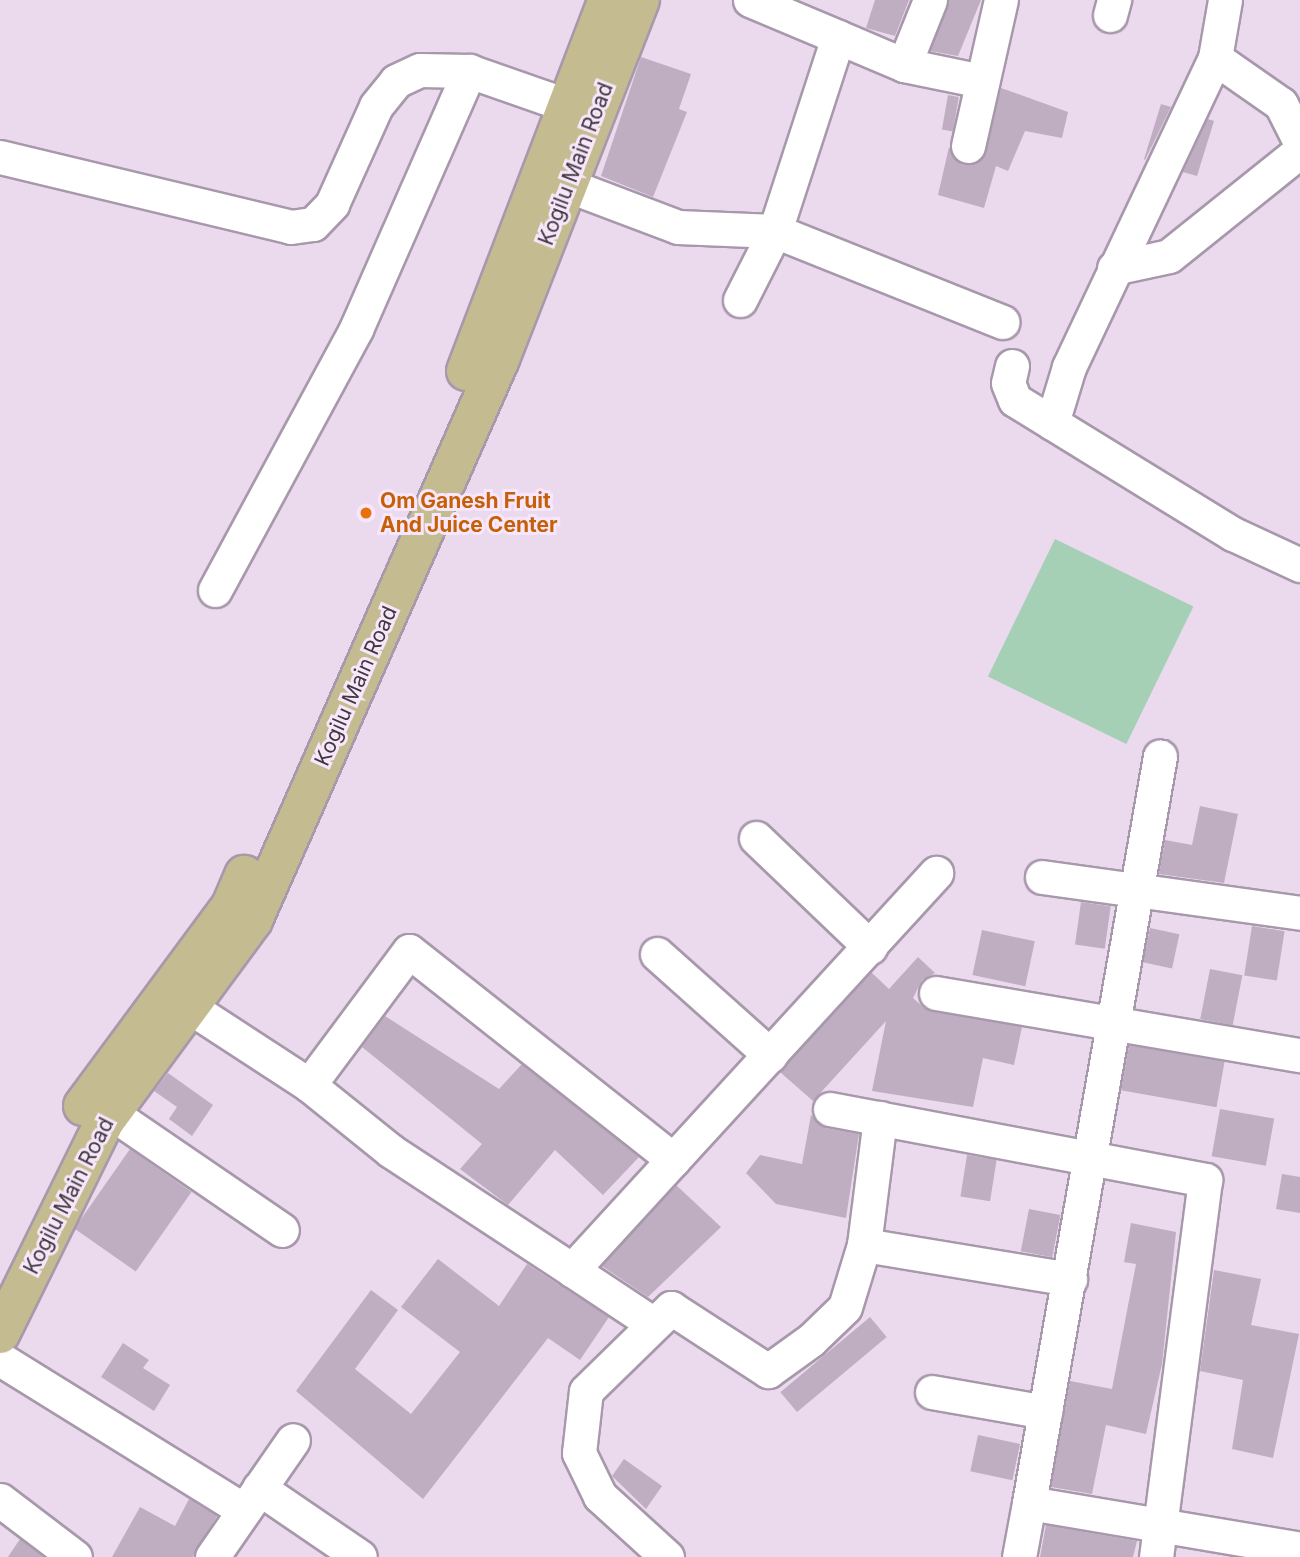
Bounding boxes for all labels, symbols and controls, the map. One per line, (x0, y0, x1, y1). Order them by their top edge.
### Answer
street label: Kogilu Main Road (533, 79, 619, 249)
place label: Om Ganesh Fruit And Juice Center (380, 488, 558, 538)
marker: Om Ganesh Fruit And Juice Center (358, 505, 374, 521)
street label: Kogilu Main Road (309, 602, 403, 770)
street label: Kogilu Main Road (19, 1114, 119, 1278)

